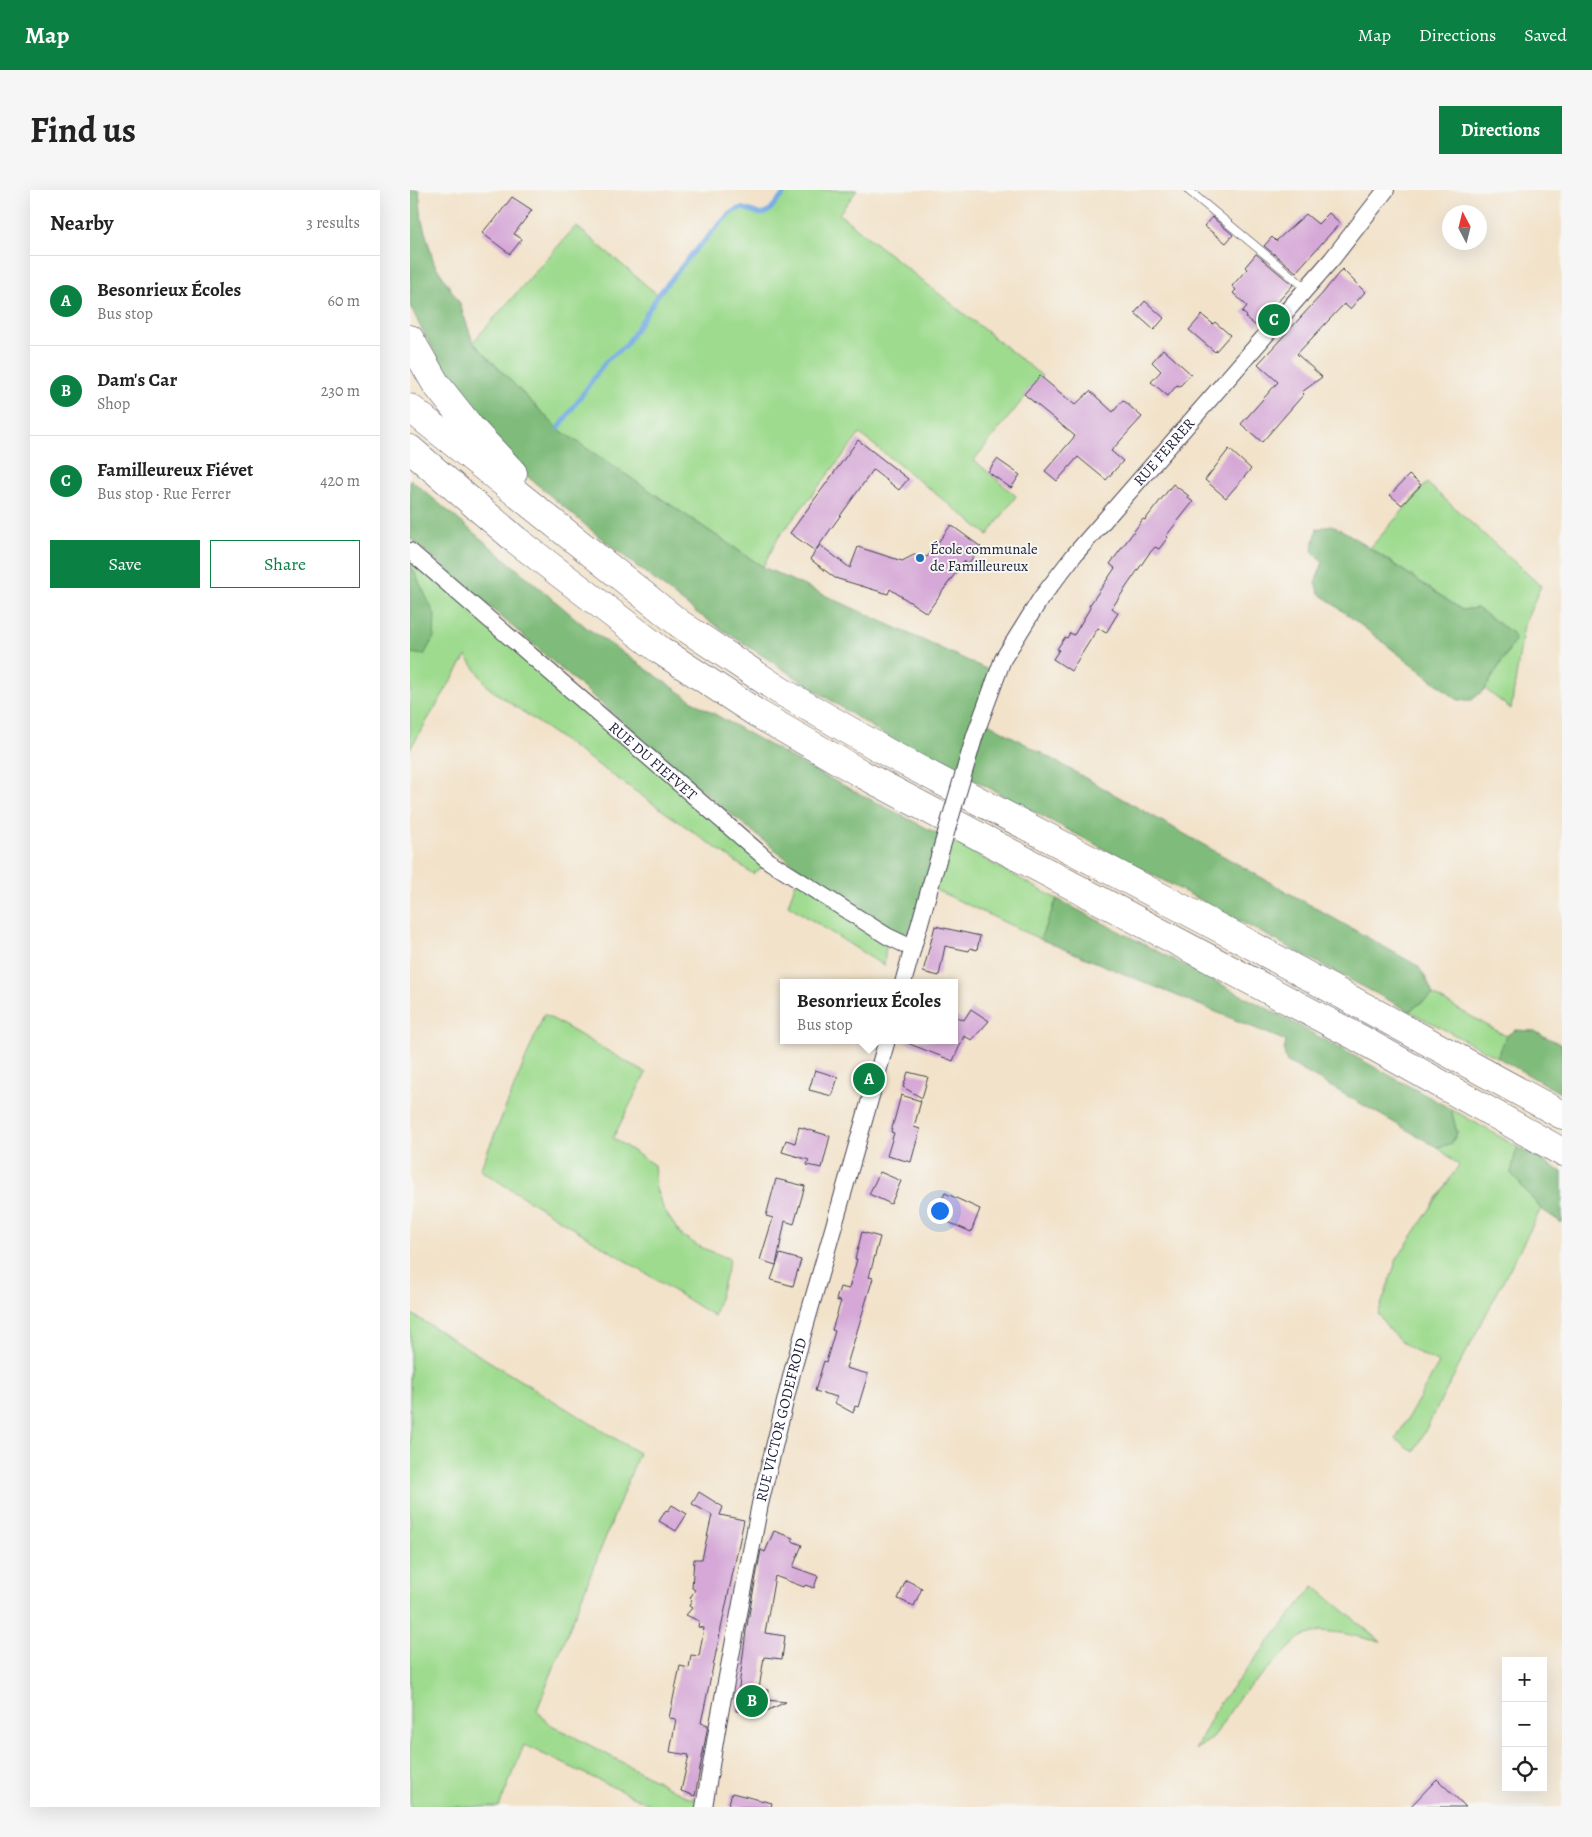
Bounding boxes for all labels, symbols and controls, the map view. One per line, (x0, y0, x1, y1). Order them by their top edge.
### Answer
text: Map (25, 19, 69, 51)
text: Map (1358, 23, 1391, 47)
text: Directions (1419, 23, 1496, 47)
text: Saved (1524, 23, 1567, 47)
text: Find us (30, 106, 136, 154)
button: Directions (1439, 106, 1562, 154)
north arrow (1442, 205, 1487, 250)
text: Nearby (50, 209, 113, 237)
text: 3 results (306, 212, 360, 234)
text: Besonrieux Écoles (97, 277, 241, 303)
text: A (61, 290, 71, 312)
text: 60 m (328, 290, 360, 312)
pin: C (1258, 301, 1290, 339)
text: Bus stop (97, 303, 153, 325)
text: Dam's Car (97, 367, 177, 393)
text: B (61, 380, 71, 402)
text: 230 m (321, 380, 360, 402)
text: Shop (97, 393, 130, 415)
street label: RUE FERRER (1129, 413, 1200, 490)
text: Familleureux Fiévet (97, 457, 253, 483)
text: C (61, 470, 71, 492)
text: 420 m (320, 470, 360, 492)
text: Bus stop · Rue Ferrer (97, 483, 231, 505)
place label: École communale de Familleureux (930, 539, 1038, 576)
button: Save (50, 540, 200, 588)
button: Share (210, 540, 360, 588)
marker: École communale de Familleureux (914, 552, 926, 564)
street label: RUE DU FIEFVET (605, 717, 702, 805)
popup (780, 979, 958, 1044)
text: Besonrieux Écoles (797, 988, 941, 1014)
text: Bus stop (797, 1014, 853, 1036)
pin: A (853, 1060, 885, 1098)
your location (927, 1198, 953, 1224)
street label: RUE VICTOR GODEFROID (751, 1335, 811, 1504)
map controls (1502, 1657, 1547, 1792)
button: + (1502, 1657, 1547, 1702)
pin: B (736, 1682, 768, 1720)
button: − (1502, 1702, 1547, 1747)
button: locate (1502, 1747, 1547, 1792)

